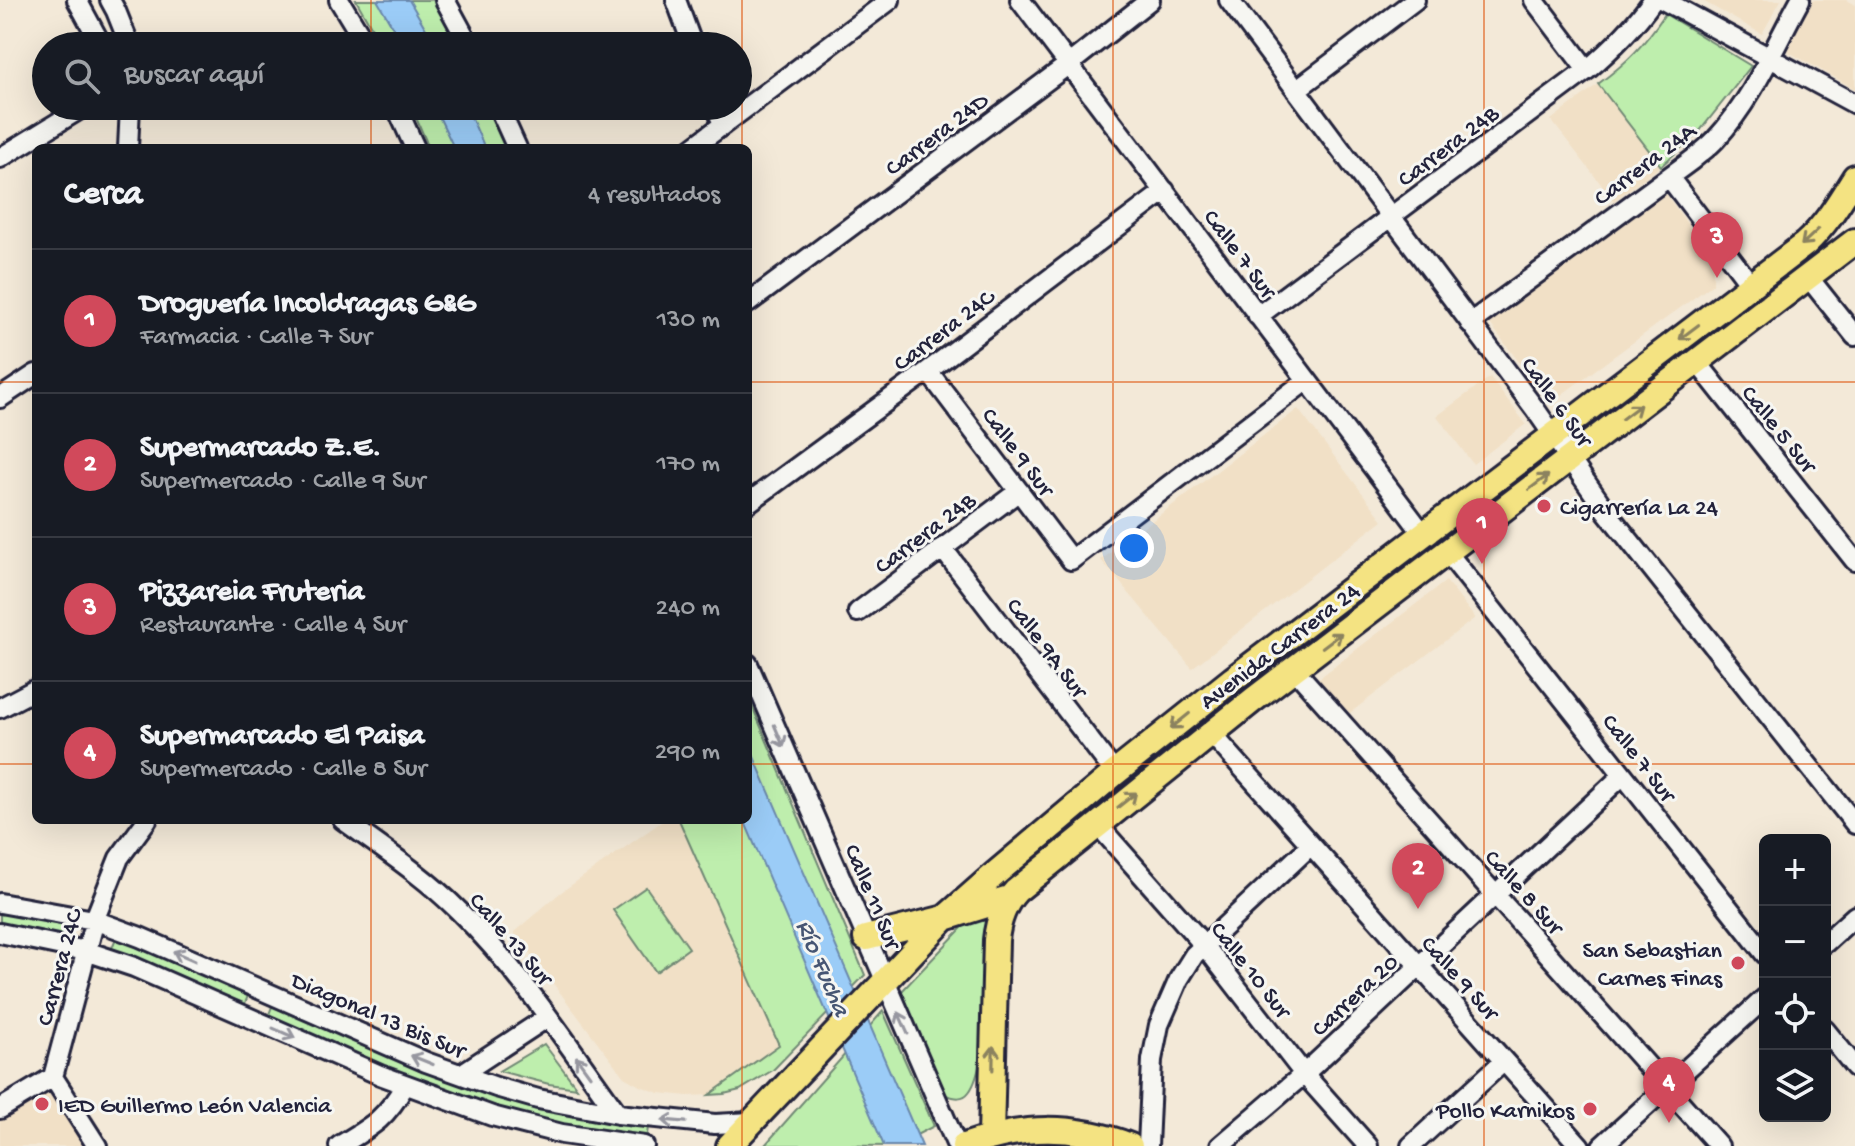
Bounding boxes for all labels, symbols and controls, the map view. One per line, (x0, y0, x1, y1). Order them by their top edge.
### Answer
search box (32, 32, 752, 120)
icon: search (60, 54, 104, 98)
text: Buscar aquí (124, 59, 264, 94)
street label: Carrera 24D (881, 87, 996, 184)
street label: Carrera 24B (1393, 100, 1506, 195)
street label: Carrera 24A (1589, 117, 1704, 214)
text: Cerca (64, 176, 142, 216)
text: 4 resultados (588, 181, 720, 212)
street label: Calle 7 Sur (1195, 205, 1283, 307)
pin: 3 (1691, 212, 1743, 278)
one-way arrow (1800, 228, 1820, 247)
street label: Carrera 24C (889, 283, 1003, 379)
text: Droguería Incoldragas G&G (140, 288, 476, 323)
text: 1 (85, 306, 95, 337)
text: 130 m (657, 306, 720, 337)
text: Farmacia · Calle 7 Sur (140, 323, 372, 354)
one-way arrow (1679, 324, 1700, 341)
street label: Calle 6 Sur (1513, 353, 1599, 456)
street label: Calle 5 Sur (1733, 381, 1823, 482)
street label: Calle 9 Sur (973, 403, 1060, 505)
one-way arrow (1620, 404, 1642, 421)
text: Supermarcado Z.E. (140, 432, 381, 467)
text: 2 (84, 450, 96, 481)
text: 170 m (657, 450, 720, 481)
text: Supermercado · Calle 9 Sur (140, 467, 425, 498)
one-way arrow (1528, 474, 1549, 491)
street label: Carrera 24B (870, 487, 983, 582)
place label: Cigarrería La 24 (1560, 495, 1719, 524)
marker: Cigarrería La 24 (1535, 497, 1553, 515)
pin: 1 (1456, 498, 1508, 564)
your location (1114, 528, 1154, 568)
text: Pizzareia Fruteria (140, 576, 364, 611)
street label: Avenida Carrera 24 (1195, 578, 1367, 717)
street label: Calle 9A Sur (998, 593, 1094, 707)
text: 3 (83, 594, 97, 625)
text: 240 m (656, 594, 720, 625)
text: Restaurante · Calle 4 Sur (140, 611, 406, 642)
one-way arrow (1321, 631, 1342, 648)
street label: Calle 7 Sur (1594, 709, 1682, 811)
one-way arrow (1170, 712, 1191, 730)
text: Supermarcado El Paisa (140, 720, 424, 755)
one-way arrow (773, 723, 788, 748)
text: 4 (84, 738, 96, 769)
text: 290 m (655, 738, 720, 769)
text: Supermercado · Calle 8 Sur (140, 755, 427, 786)
one-way arrow (1116, 792, 1137, 809)
map controls (1759, 834, 1831, 1122)
button: + (1759, 834, 1831, 906)
street label: Calle 11 Sur (836, 841, 907, 956)
pin: 2 (1392, 843, 1444, 909)
street label: Calle 8 Sur (1477, 845, 1570, 944)
street label: Calle 13 Sur (461, 888, 559, 995)
street label: Carrera 24C (32, 905, 91, 1029)
button: − (1759, 906, 1831, 978)
water label: Río Fucha (787, 916, 856, 1023)
street label: Calle 10 Sur (1202, 917, 1298, 1027)
street label: Calle 9 Sur (1413, 931, 1505, 1029)
place label: San Sebastian Carnes Finas (1582, 938, 1723, 995)
one-way arrow (172, 948, 196, 963)
street label: Carrera 20 (1307, 949, 1406, 1044)
marker: San Sebastian Carnes Finas (1729, 954, 1747, 972)
street label: Diagonal 13 Bis Sur (284, 967, 472, 1068)
button: locate (1759, 978, 1831, 1050)
one-way arrow (895, 1012, 910, 1036)
one-way arrow (271, 1026, 296, 1041)
one-way arrow (986, 1045, 1001, 1072)
button: layers (1759, 1050, 1831, 1122)
one-way arrow (410, 1052, 435, 1066)
one-way arrow (575, 1055, 591, 1077)
pin: 4 (1643, 1057, 1695, 1123)
place label: IED Guillermo León Valencia (58, 1093, 332, 1122)
marker: IED Guillermo León Valencia (33, 1095, 51, 1113)
place label: Pollo Karnikos (1435, 1098, 1575, 1127)
marker: Pollo Karnikos (1581, 1100, 1599, 1118)
one-way arrow (661, 1113, 688, 1128)

